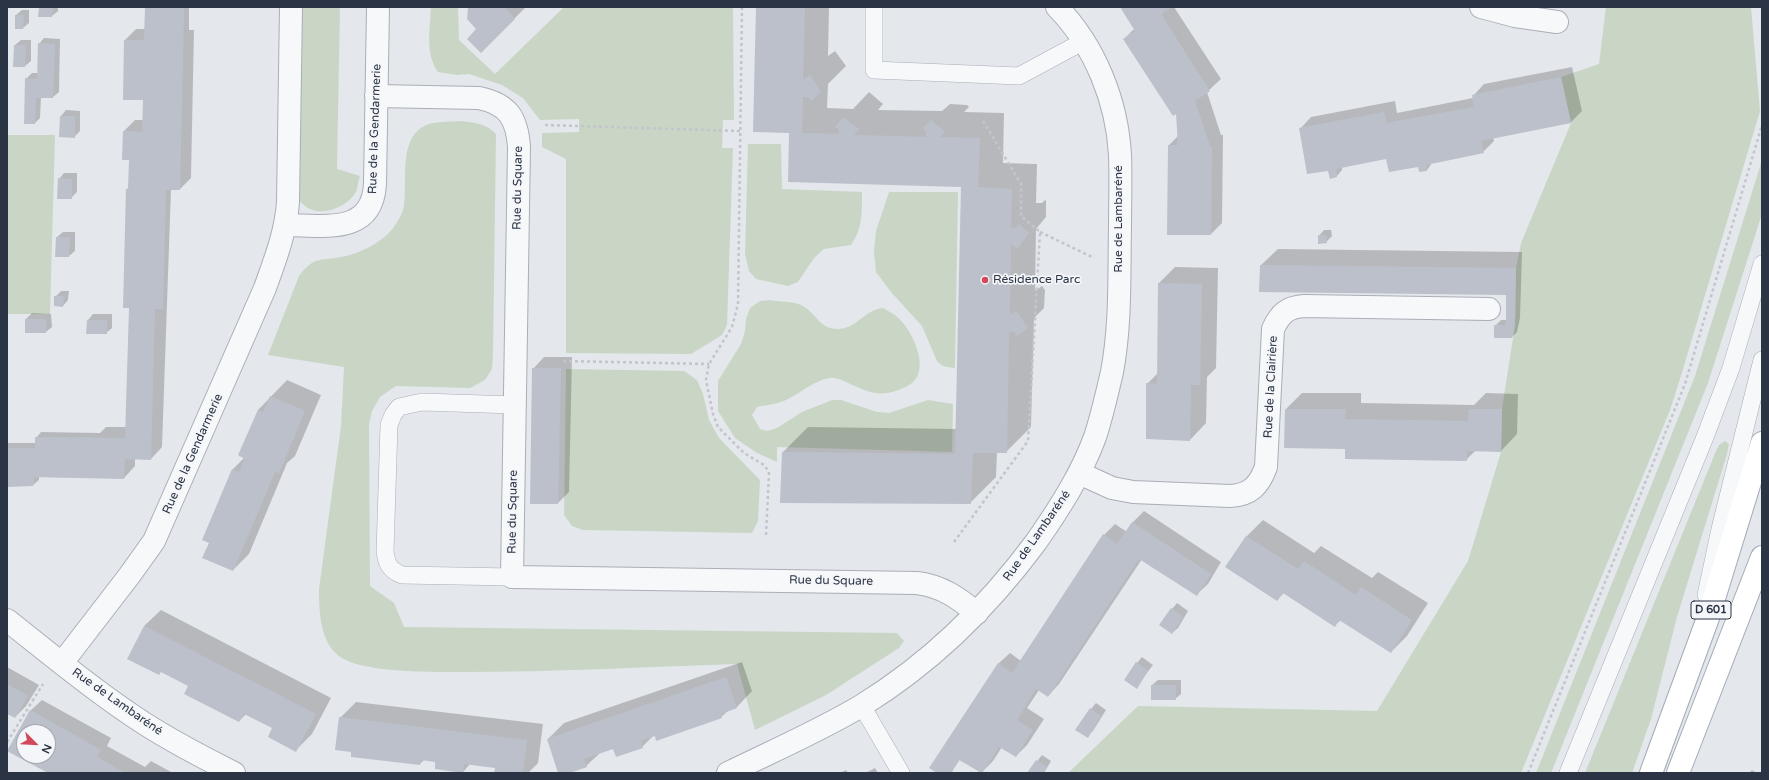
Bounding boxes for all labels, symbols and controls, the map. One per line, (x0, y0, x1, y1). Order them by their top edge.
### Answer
street label: Rue de la Gendarmerie (366, 64, 384, 194)
street label: Rue du Square (510, 146, 526, 230)
street label: Rue de Lambaréné (1112, 165, 1126, 273)
place label: Résidence Parc (993, 273, 1080, 287)
marker: Résidence Parc (980, 275, 990, 285)
street label: Rue de la Clairière (1261, 335, 1281, 439)
street label: Rue de la Gendarmerie (160, 392, 226, 516)
street label: Rue du Square (505, 470, 521, 554)
street label: Rue de Lambaréné (1000, 488, 1074, 584)
street label: Rue du Square (789, 573, 873, 589)
road number: D 601 (1691, 601, 1731, 619)
street label: Rue de Lambaréné (69, 665, 165, 739)
north arrow (16, 724, 56, 764)
text: N (39, 742, 54, 755)

